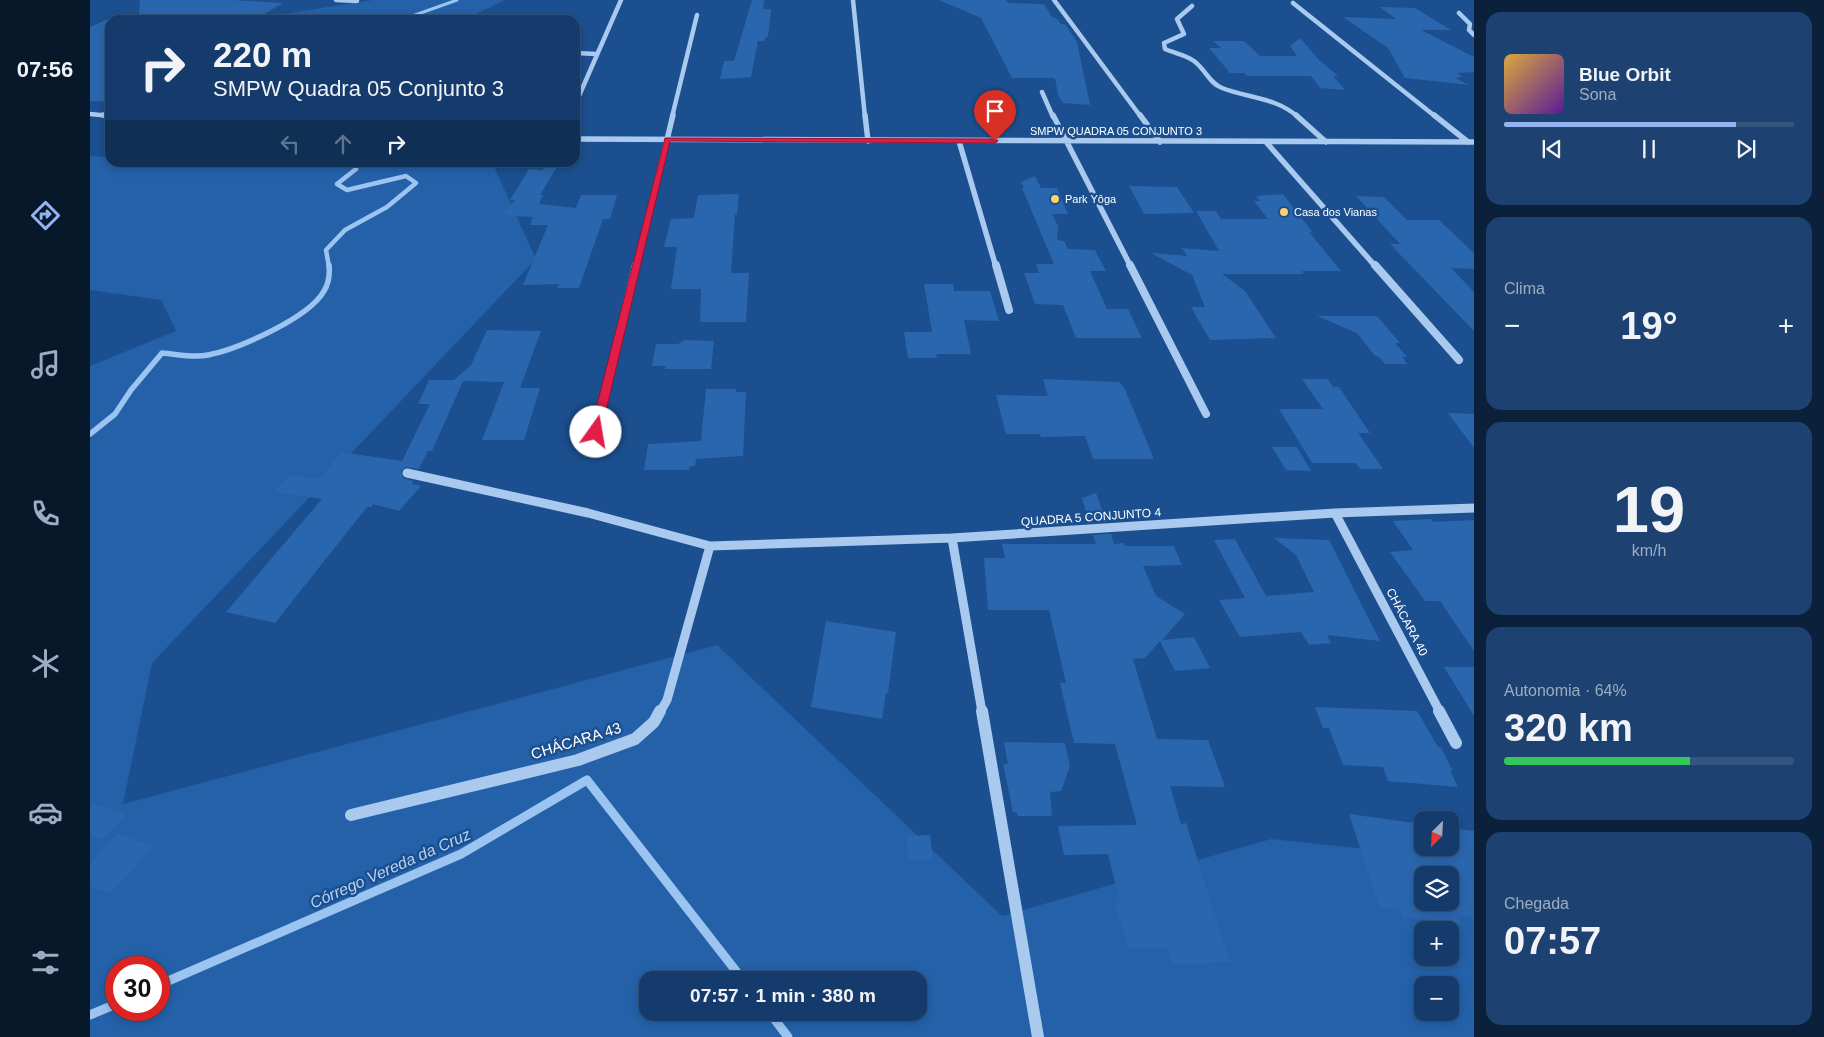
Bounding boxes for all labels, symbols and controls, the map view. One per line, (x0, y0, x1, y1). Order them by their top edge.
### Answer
icon: right (130, 35, 195, 100)
text: 220 m (213, 35, 312, 74)
text: 07:56 (17, 57, 73, 82)
text: Blue Orbit (1579, 64, 1671, 85)
text: SMPW Quadra 05 Conjunto 3 (213, 76, 504, 101)
text: Sona (1579, 86, 1616, 103)
pin (974, 90, 1016, 141)
icon: arrive (981, 97, 1009, 125)
street label: SMPW QUADRA 05 CONJUNTO 3 (1030, 125, 1202, 137)
icon: left (276, 130, 304, 158)
icon: ahead (329, 130, 357, 158)
icon: right (382, 130, 410, 158)
icon: previous (1538, 135, 1566, 163)
icon: pause (1635, 135, 1663, 163)
icon: next (1732, 135, 1760, 163)
marker: Park Yôga (1049, 193, 1061, 205)
place label: Park Yôga (1065, 193, 1117, 205)
icon: directions (28, 198, 63, 233)
marker: Casa dos Vianas (1278, 206, 1290, 218)
place label: Casa dos Vianas (1294, 206, 1377, 218)
text: Clima (1504, 280, 1545, 297)
text: 19° (1620, 305, 1678, 347)
text: − (1504, 310, 1520, 341)
text: + (1778, 310, 1794, 341)
icon: music (28, 347, 63, 382)
position arrow (569, 405, 621, 457)
text: 19 (1613, 473, 1685, 546)
icon: phone (28, 496, 63, 531)
street label: QUADRA 5 CONJUNTO 4 (1020, 505, 1162, 529)
text: km/h (1632, 542, 1666, 559)
street label: CHÁCARA 40 (1383, 585, 1432, 659)
icon: climate (28, 646, 63, 681)
text: Autonomia · 64% (1504, 682, 1627, 699)
text: 320 km (1504, 707, 1633, 749)
street label: CHÁCARA 43 (529, 719, 623, 762)
icon: car (28, 795, 63, 830)
north arrow (1414, 811, 1459, 856)
map controls (1414, 811, 1459, 1021)
water label: Córrego Vereda da Cruz (307, 825, 473, 912)
button: layers (1414, 866, 1459, 911)
text: Chegada (1504, 895, 1569, 912)
text: 07:57 (1504, 920, 1601, 962)
button: + (1414, 921, 1459, 966)
icon: filters (28, 945, 63, 980)
speed limit sign: 30 (105, 956, 170, 1021)
button: − (1414, 976, 1459, 1021)
text: 07:57 · 1 min · 380 m (690, 985, 876, 1006)

